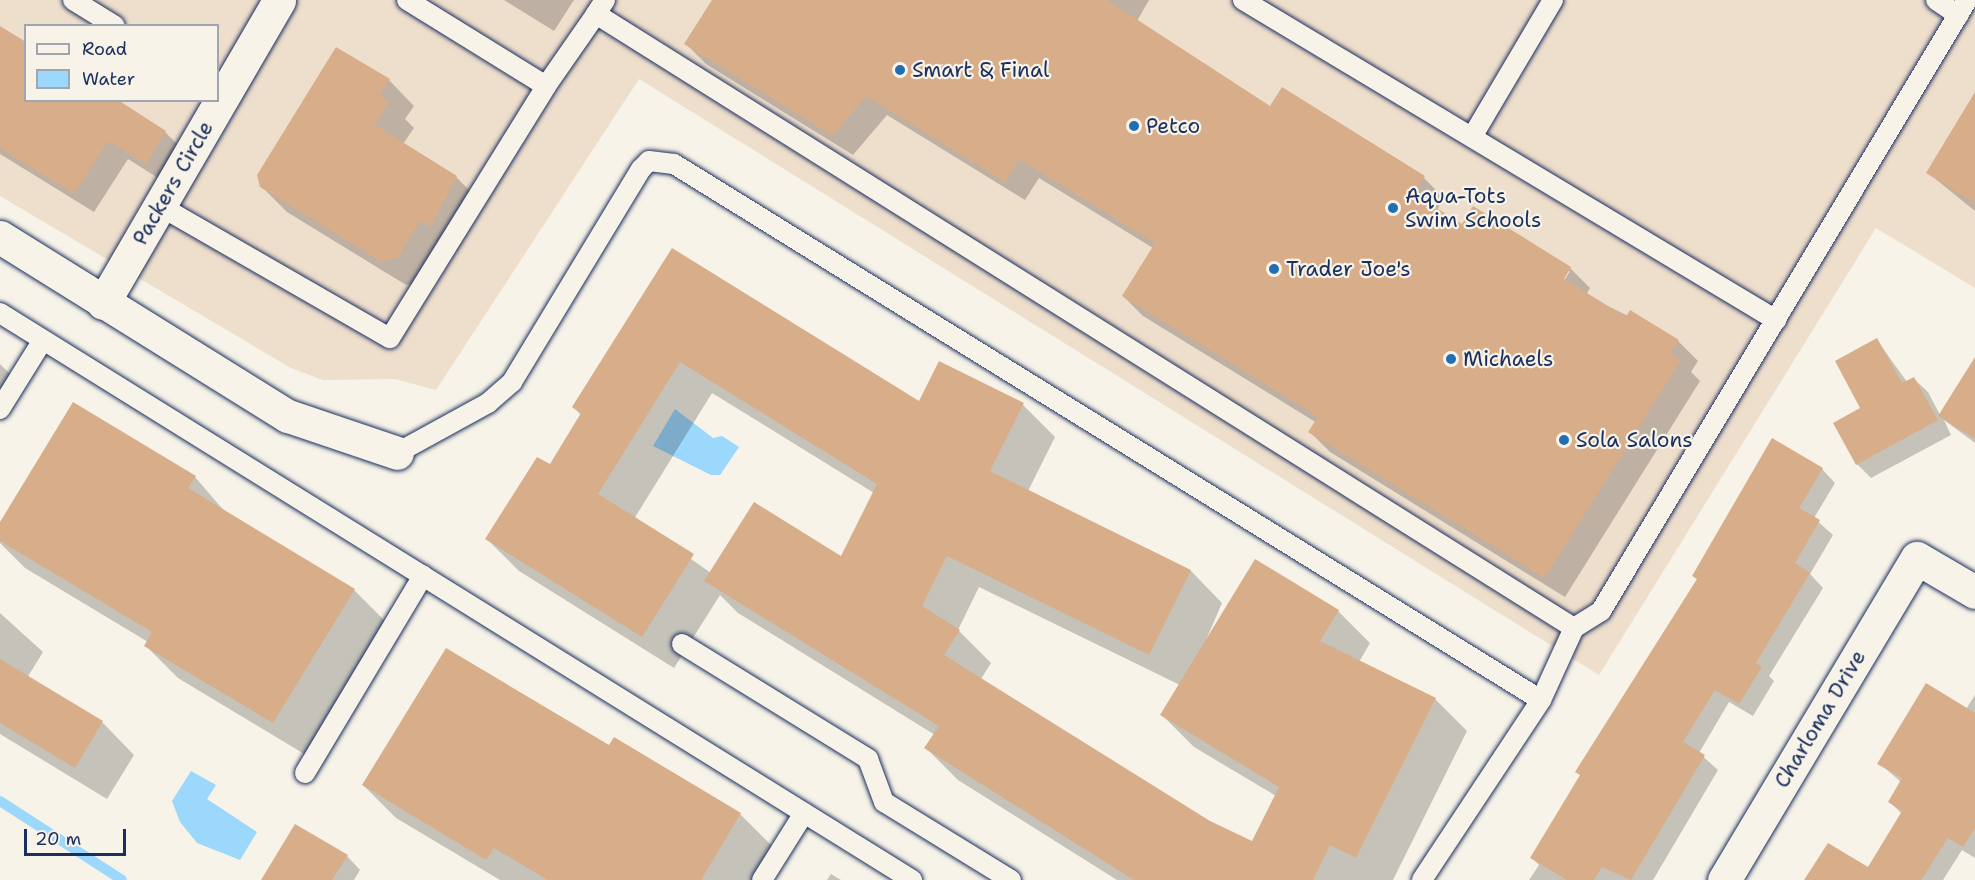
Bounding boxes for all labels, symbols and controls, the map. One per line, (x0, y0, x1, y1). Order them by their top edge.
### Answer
legend (24, 24, 219, 102)
text: Road (82, 37, 127, 61)
place label: Smart & Final (912, 57, 1049, 83)
marker: Smart & Final (893, 63, 907, 77)
text: Water (82, 67, 135, 91)
place label: Petco (1146, 113, 1200, 139)
street label: Packers Circle (127, 117, 219, 249)
marker: Petco (1127, 119, 1141, 133)
place label: Aqua-Tots Swim Schools (1405, 183, 1541, 233)
marker: Aqua-Tots Swim Schools (1386, 201, 1400, 215)
place label: Trader Joe's (1286, 256, 1411, 282)
marker: Trader Joe's (1267, 262, 1281, 276)
place label: Michaels (1463, 346, 1553, 372)
marker: Michaels (1444, 352, 1458, 366)
place label: Sola Salons (1576, 427, 1693, 453)
marker: Sola Salons (1557, 433, 1571, 447)
street label: Charloma Drive (1769, 646, 1871, 792)
scale bar (27, 817, 129, 855)
text: 20 m (35, 827, 81, 851)

